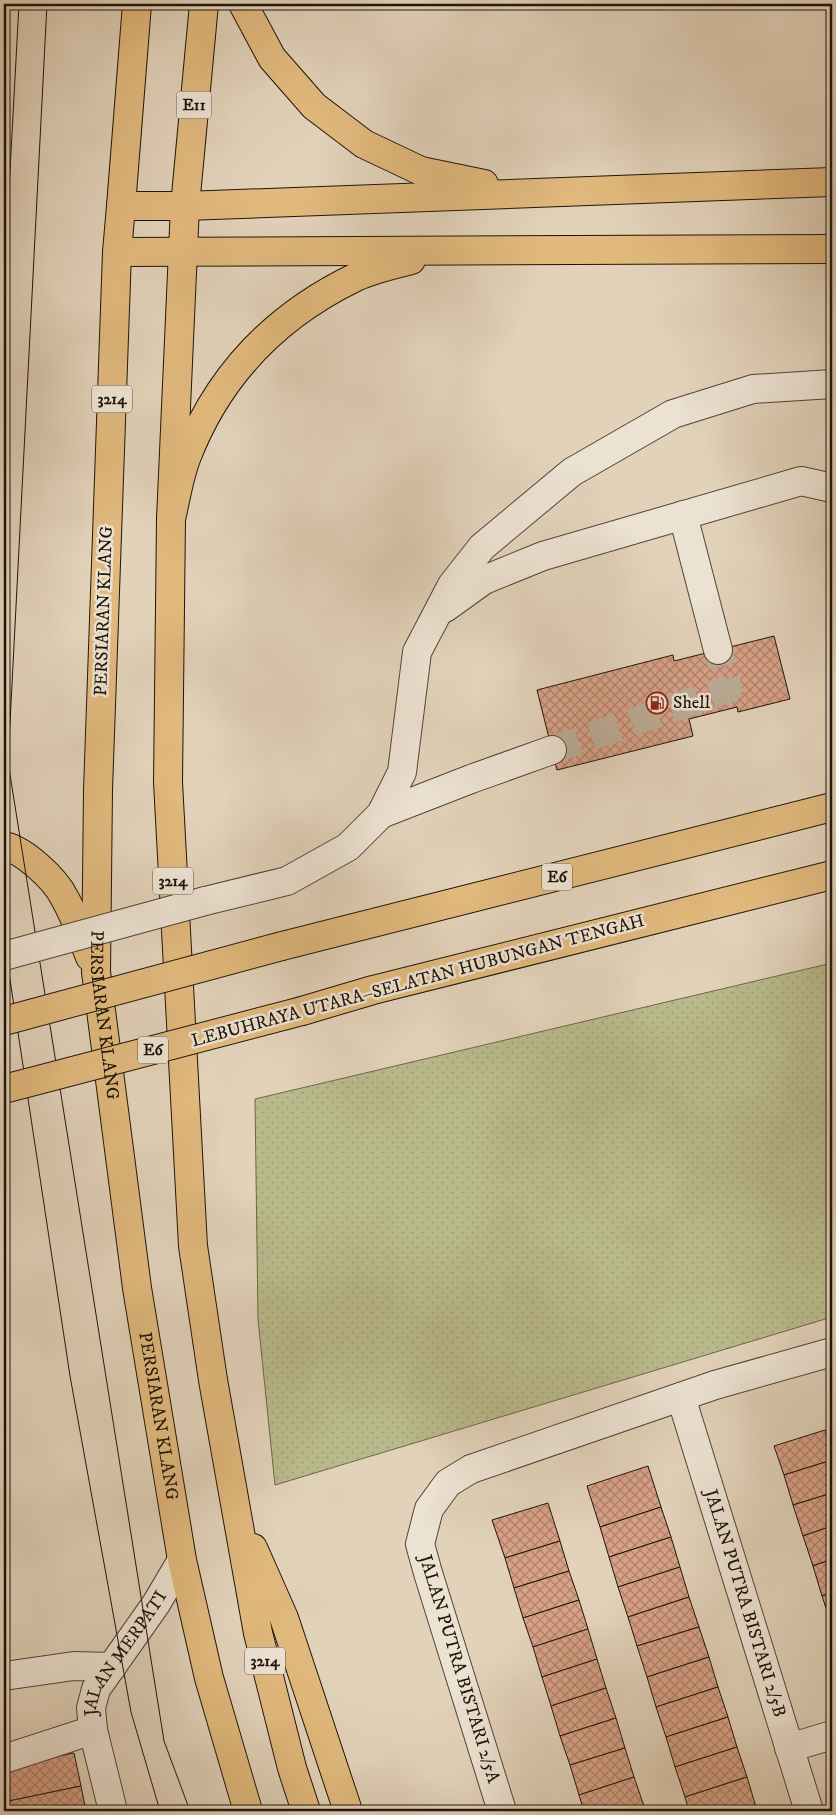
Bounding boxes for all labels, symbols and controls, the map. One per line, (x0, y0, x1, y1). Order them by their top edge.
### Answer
road number: E11 (176, 92, 212, 118)
road number: 3214 (92, 386, 132, 412)
street label: PERSIARAN KLANG (90, 525, 118, 696)
fuel station icon: Shell (645, 691, 669, 715)
place label: Shell (673, 692, 711, 714)
road number: E6 (542, 864, 572, 890)
road number: 3214 (153, 868, 193, 894)
street label: LEBUHRAYA UTARA–SELATAN HUBUNGAN TENGAH (189, 910, 647, 1052)
street label: PERSIARAN KLANG (85, 930, 124, 1101)
road number: E6 (138, 1036, 168, 1064)
street label: PERSIARAN KLANG (133, 1330, 183, 1502)
street label: JALAN PUTRA BISTARI 2/5B (699, 1485, 790, 1720)
street label: JALAN PUTRA BISTARI 2/5A (413, 1550, 504, 1786)
street label: JALAN MERPATI (80, 1587, 172, 1719)
road number: 3214 (245, 1648, 285, 1674)

